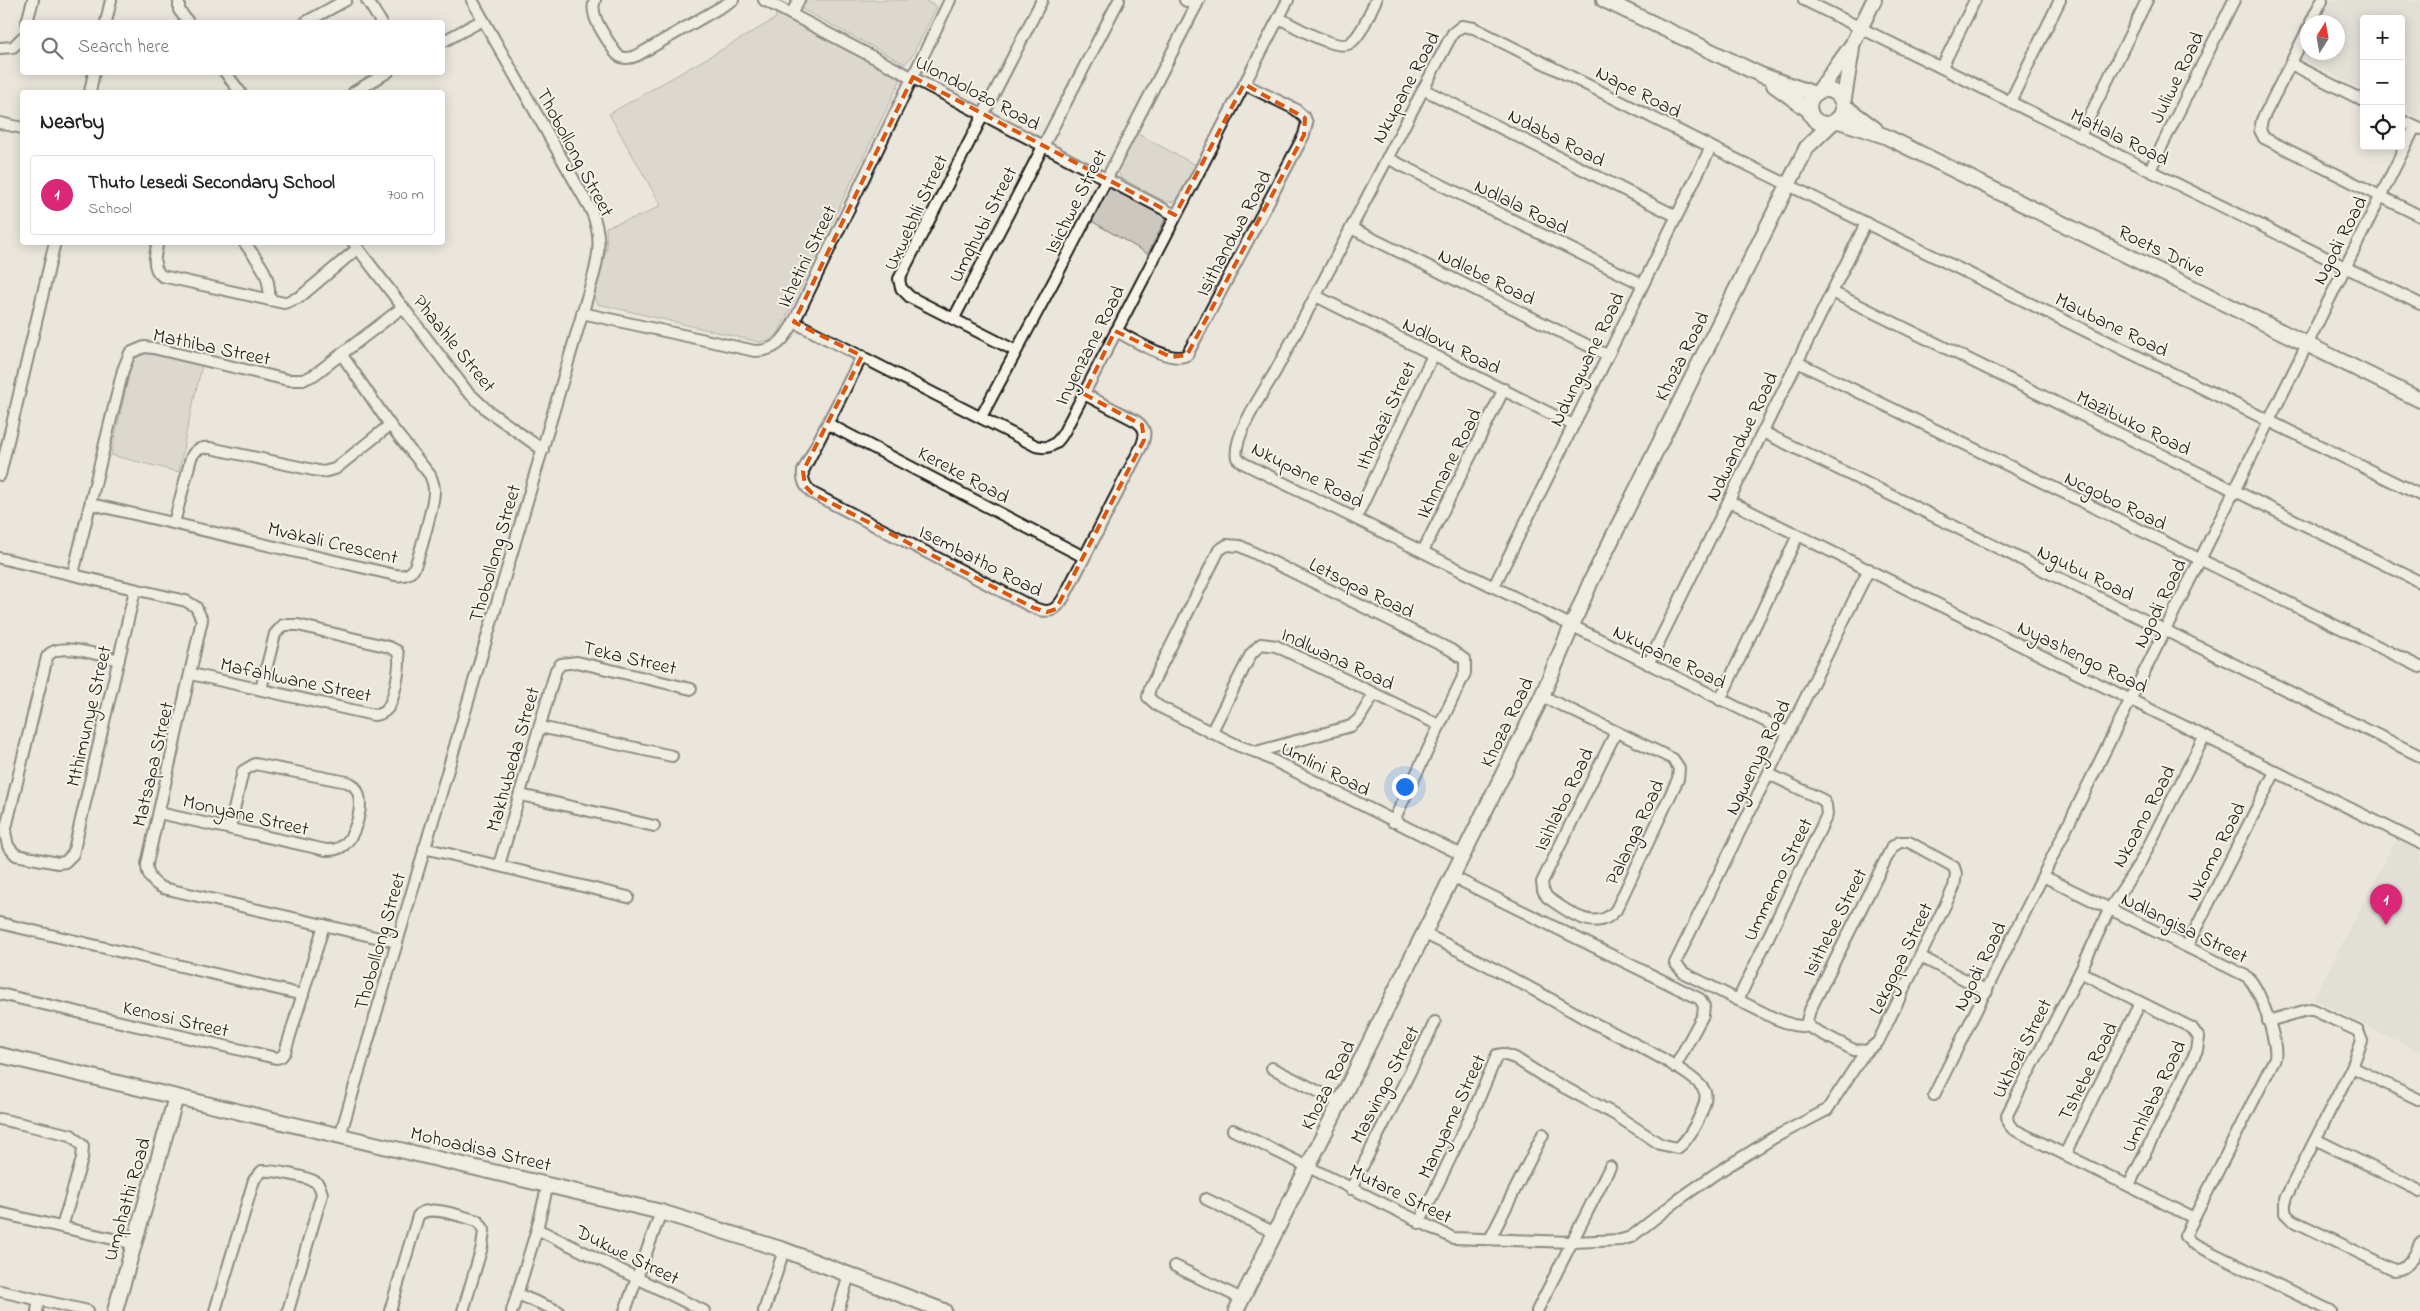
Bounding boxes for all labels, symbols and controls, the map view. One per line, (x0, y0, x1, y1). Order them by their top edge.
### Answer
north arrow (2300, 15, 2345, 60)
map controls (2360, 15, 2405, 150)
button: + (2360, 15, 2405, 60)
search box (20, 20, 445, 75)
street label: Nkupane Road (1366, 27, 1449, 149)
street label: Juliwe Road (2144, 27, 2213, 129)
icon: search (38, 34, 66, 62)
text: Search here (78, 34, 169, 61)
street label: Ulondolozo Road (909, 49, 1045, 139)
street label: Nape Road (1590, 59, 1686, 127)
button: − (2360, 60, 2405, 105)
street label: Thobollong Street (527, 83, 620, 224)
street label: Ndaba Road (1502, 102, 1609, 176)
street label: Matlala Road (2065, 102, 2173, 175)
button: locate (2360, 105, 2405, 150)
text: Nearby (40, 108, 104, 138)
street label: Isichwe Street (1038, 144, 1116, 260)
street label: Uxwebhli Street (878, 150, 957, 276)
street label: Umqhubi Street (942, 162, 1026, 288)
street label: Isithandwa Road (1190, 166, 1281, 302)
text: Thuto Lesedi Secondary School (88, 170, 335, 197)
street label: Ndlala Road (1469, 173, 1573, 244)
text: 1 (54, 183, 60, 207)
text: 700 m (387, 183, 424, 207)
street label: Ngodi Road (2306, 192, 2377, 291)
text: School (88, 197, 132, 221)
street label: Ikhetini Street (771, 201, 846, 313)
street label: Roets Drive (2112, 219, 2210, 286)
street label: Ndlebe Road (1432, 242, 1539, 314)
street label: Inyenzane Road (1049, 281, 1134, 411)
street label: Maubane Road (2049, 286, 2173, 366)
street label: Ndungwane Road (1543, 288, 1634, 433)
street label: Phaahle Street (404, 289, 502, 400)
street label: Khoza Road (1648, 307, 1718, 407)
street label: Ndlovu Road (1397, 311, 1505, 384)
street label: Mathiba Street (150, 322, 273, 375)
street label: Ithokazi Street (1349, 356, 1425, 476)
street label: Ndwandwe Road (1699, 368, 1787, 507)
street label: Mazibuko Road (2071, 384, 2195, 465)
street label: Ikhnnane Road (1410, 404, 1491, 525)
street label: Nkupane Road (1246, 435, 1368, 517)
street label: Kereke Road (912, 440, 1014, 512)
street label: Ncgobo Road (2058, 465, 2171, 540)
street label: Thobollong Street (463, 481, 531, 626)
street label: Mvakali Crescent (264, 515, 401, 574)
street label: Isembatho Road (913, 518, 1047, 606)
street label: Ngubu Road (2031, 538, 2138, 611)
street label: Letsopa Road (1303, 551, 1418, 627)
street label: Ngodi Road (2127, 554, 2196, 654)
street label: Nyashengo Road (2011, 614, 2152, 703)
street label: Nkupane Road (1607, 618, 1730, 698)
street label: Indlwana Road (1275, 621, 1398, 699)
street label: Teka Street (580, 635, 679, 684)
street label: Mthimunye Street (60, 643, 121, 790)
street label: Mafahlwane Street (217, 651, 374, 712)
street label: Khoza Road (1474, 673, 1543, 773)
street label: Makhubeda Street (480, 684, 549, 836)
street label: Ngwenya Road (1719, 696, 1801, 821)
street label: Matsapa Street (126, 699, 183, 830)
street label: Umlini Road (1275, 735, 1375, 805)
street label: Isihlabo Road (1528, 744, 1603, 857)
street label: Nkoano Road (2106, 761, 2184, 874)
your location (1392, 774, 1418, 800)
street label: Palanga Road (1599, 775, 1674, 891)
street label: Monyane Street (180, 788, 312, 845)
street label: Nkomo Road (2180, 798, 2254, 906)
street label: Ummemo Street (1737, 813, 1822, 947)
street label: Isithebe Street (1796, 863, 1876, 983)
street label: Thobollong Street (348, 869, 416, 1014)
pin: 1 (2370, 884, 2402, 925)
street label: Ndlangisa Street (2115, 886, 2252, 973)
street label: Lekgopa Street (1863, 898, 1943, 1021)
street label: Ngodi Road (1947, 917, 2016, 1017)
street label: Kenosi Street (120, 994, 232, 1047)
street label: Ukhozi Street (1986, 994, 2061, 1104)
street label: Tshebe Road (2052, 1018, 2126, 1126)
street label: Masvingo Street (1344, 1021, 1429, 1150)
street label: Khoza Road (1294, 1036, 1364, 1136)
street label: Umhlaba Road (2116, 1036, 2195, 1158)
street label: Manyame Street (1412, 1050, 1495, 1184)
street label: Mohoadisa Street (407, 1120, 554, 1181)
street label: Umphathi Road (97, 1135, 160, 1265)
street label: Mutare Street (1343, 1158, 1457, 1233)
street label: Dukwe Street (569, 1218, 684, 1294)

